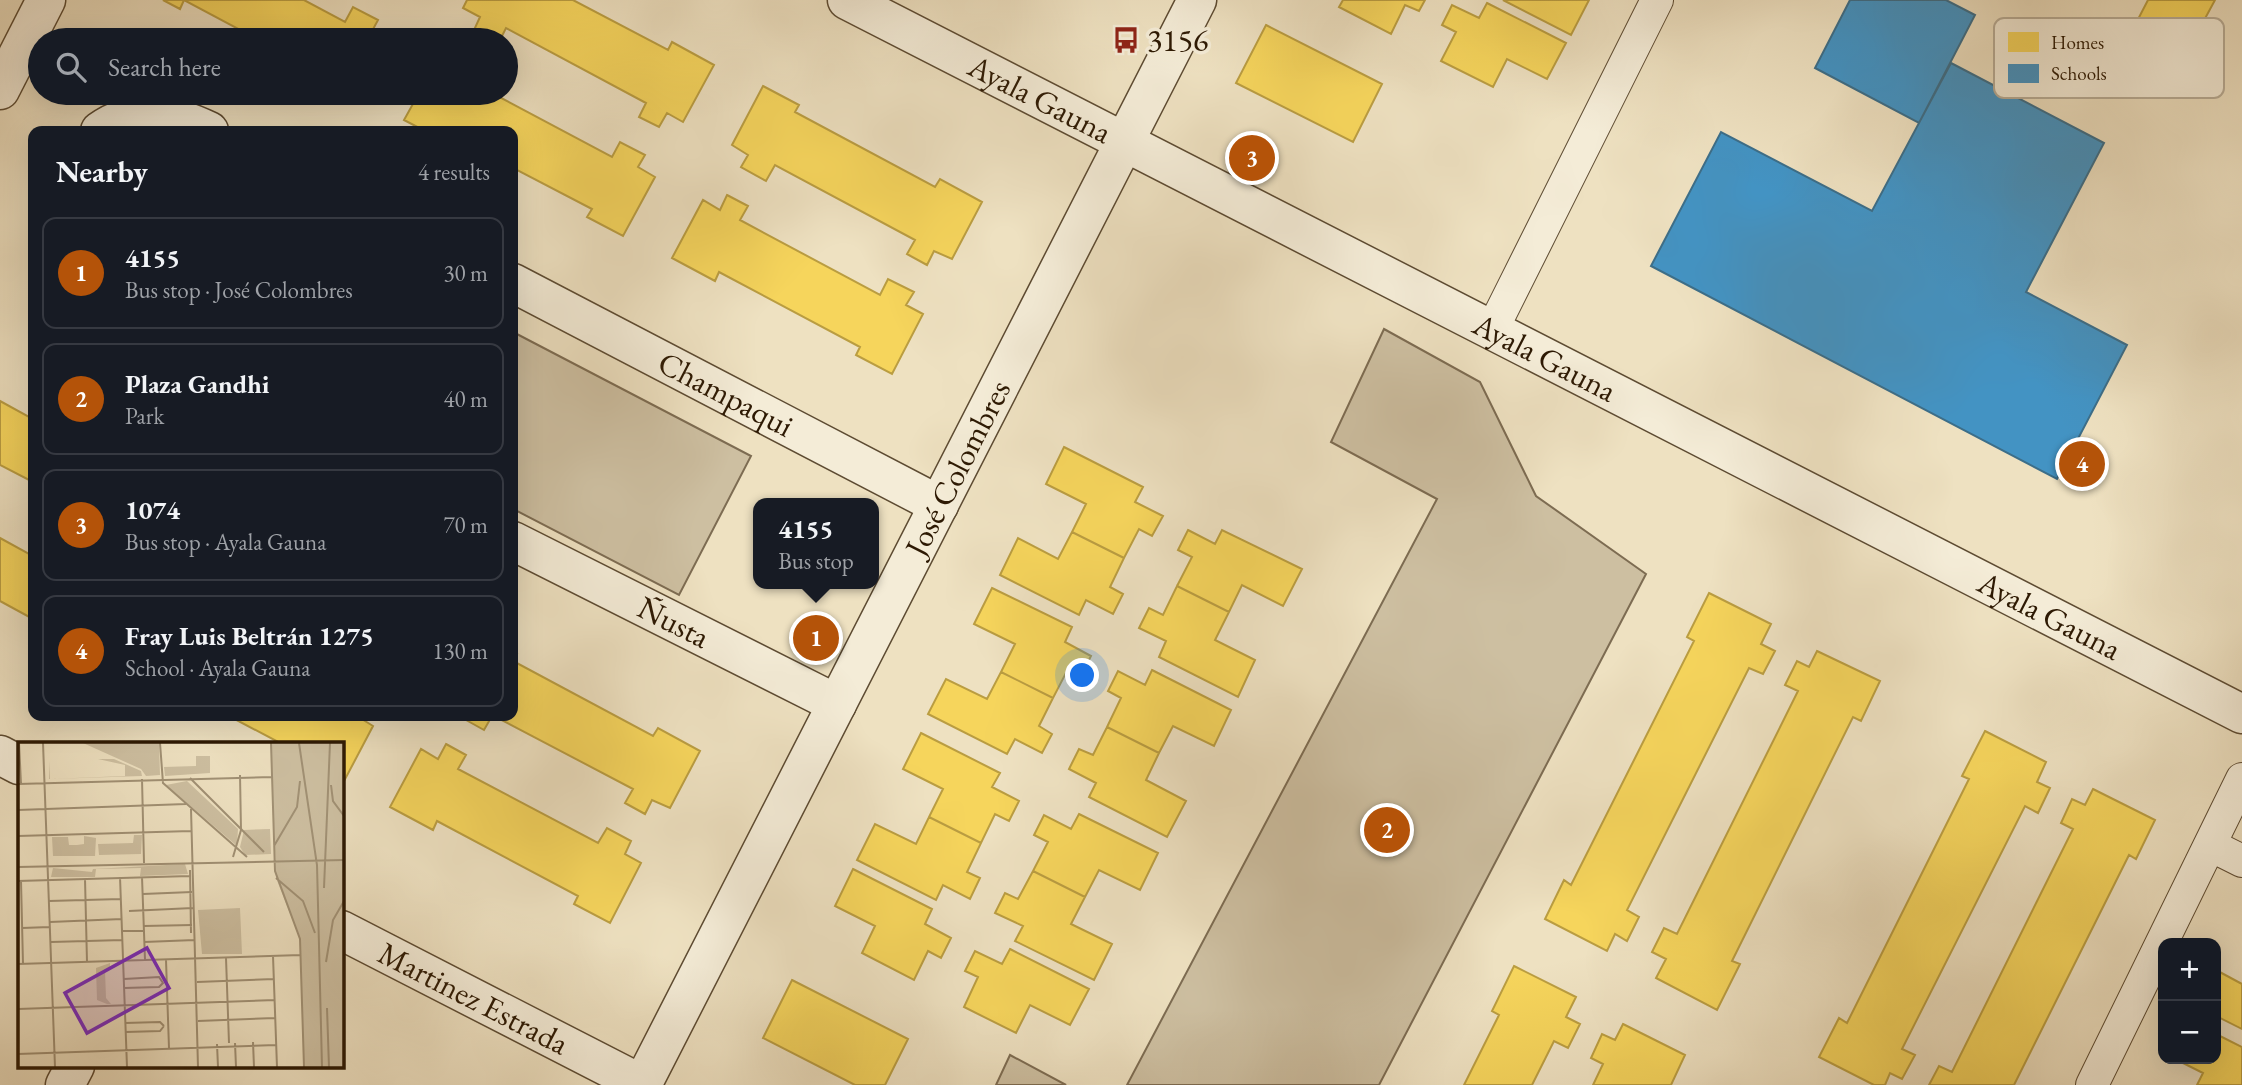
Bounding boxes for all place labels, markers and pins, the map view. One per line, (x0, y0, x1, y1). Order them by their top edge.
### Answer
place label: 3156 (1147, 19, 1208, 61)
bus stop icon: 3156 (1111, 25, 1141, 55)
pin: 3 (1229, 132, 1275, 184)
pin: 4 (2059, 438, 2105, 490)
pin: 1 (793, 612, 839, 664)
pin: 2 (1364, 804, 1410, 856)

